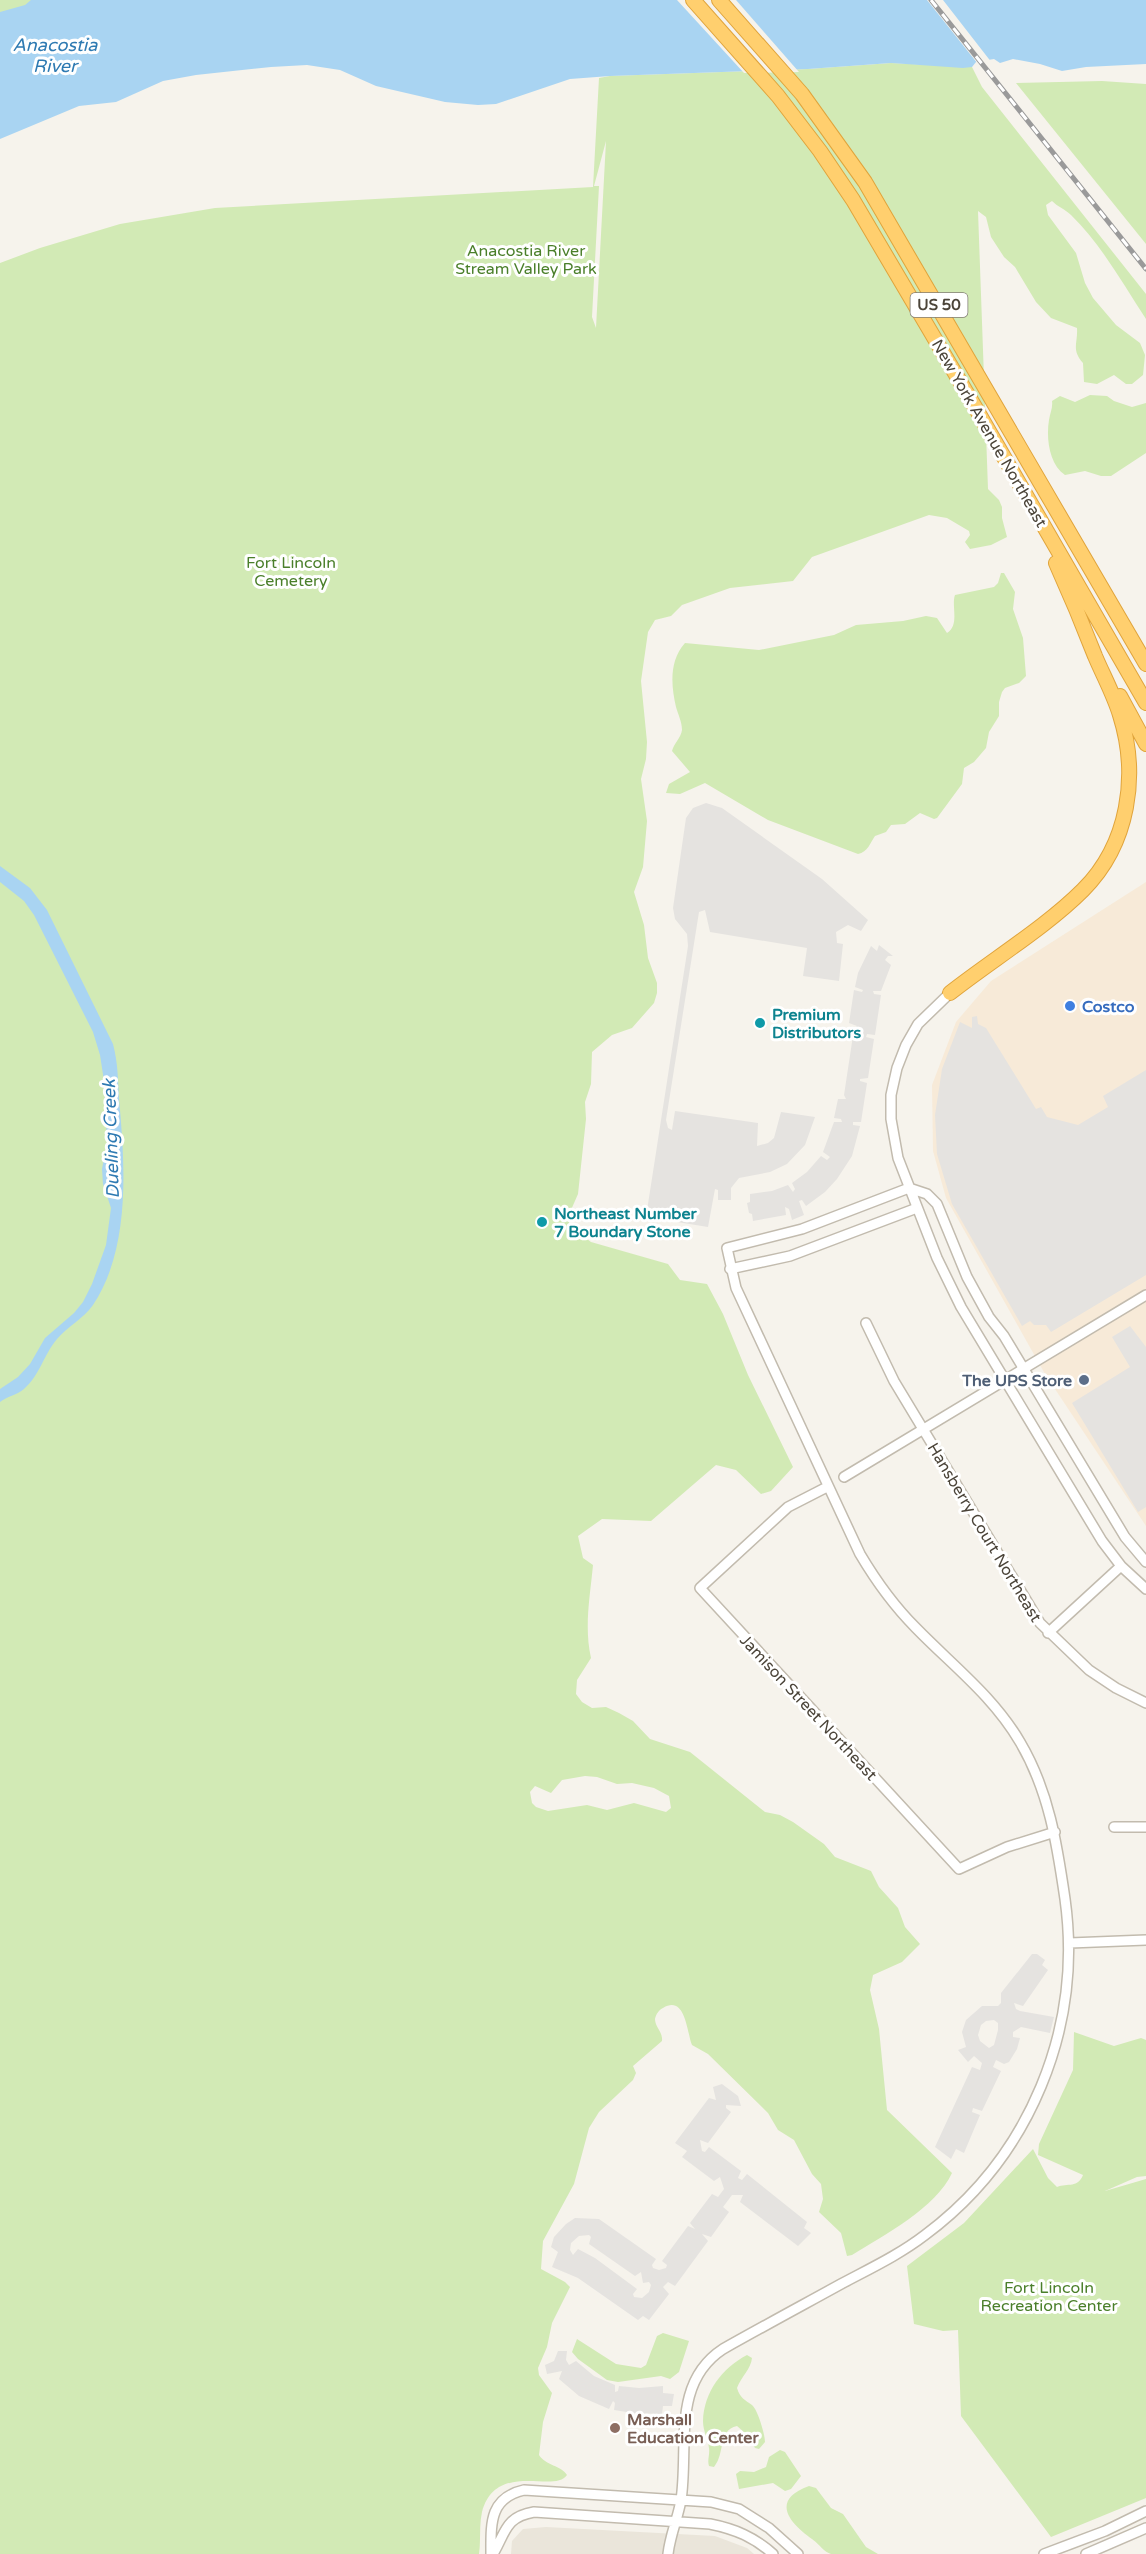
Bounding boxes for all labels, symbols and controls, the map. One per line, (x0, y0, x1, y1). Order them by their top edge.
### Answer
water label: Anacostia River (13, 34, 98, 77)
park label: Anacostia River Stream Valley Park (455, 241, 597, 279)
road number: US 50 (910, 293, 968, 317)
street label: New York Avenue Northeast (927, 336, 1051, 531)
park label: Fort Lincoln Cemetery (246, 553, 336, 591)
place label: Costco (1082, 997, 1135, 1017)
marker: Costco (1063, 999, 1077, 1013)
place label: Premium Distributors (772, 1005, 861, 1043)
marker: Premium Distributors (753, 1016, 767, 1030)
water label: Dueling Creek (98, 1078, 124, 1199)
place label: Northeast Number 7 Boundary Stone (554, 1204, 697, 1242)
marker: Northeast Number 7 Boundary Stone (535, 1215, 549, 1229)
place label: The UPS Store (961, 1371, 1072, 1391)
marker: The UPS Store (1077, 1373, 1091, 1387)
street label: Hansberry Court Northeast (923, 1439, 1046, 1626)
street label: Jamison Street Northeast (735, 1630, 881, 1785)
park label: Fort Lincoln Recreation Center (980, 2278, 1118, 2316)
place label: Marshall Education Center (627, 2410, 759, 2448)
marker: Marshall Education Center (608, 2421, 622, 2435)

